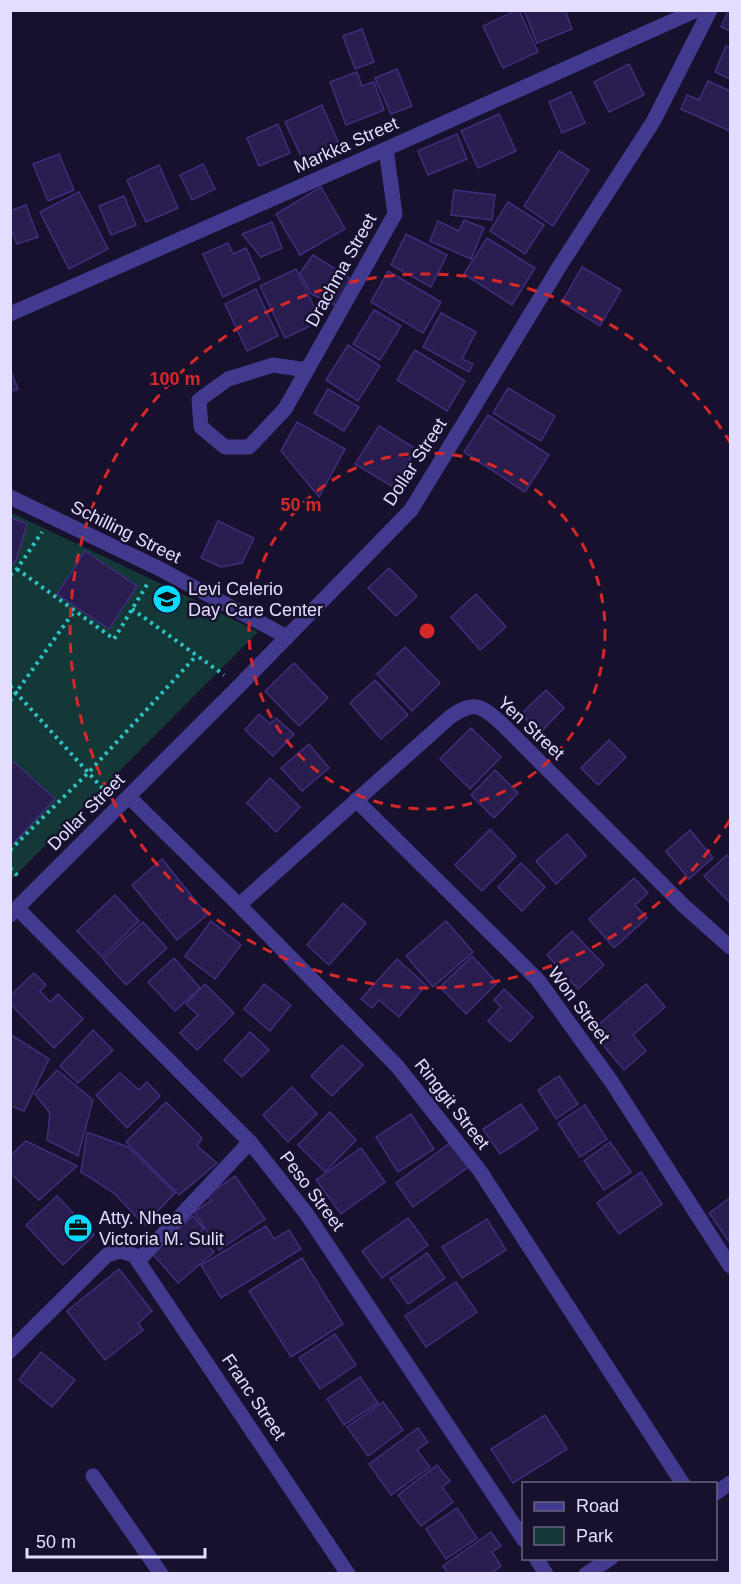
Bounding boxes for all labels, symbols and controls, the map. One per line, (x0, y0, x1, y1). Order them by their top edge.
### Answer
street label: Markka Street (291, 113, 401, 177)
street label: Drachma Street (302, 210, 380, 330)
text: 100 m (149, 369, 201, 389)
street label: Dollar Street (379, 415, 451, 509)
text: 50 m (280, 495, 322, 515)
street label: Schilling Street (68, 497, 184, 567)
place label: Levi Celerio Day Care Center (188, 579, 323, 620)
school or university icon: Levi Celerio Day Care Center (151, 583, 183, 615)
centre of rings (417, 621, 437, 641)
street label: Yen Street (494, 692, 568, 764)
street label: Dollar Street (44, 770, 128, 854)
street label: Won Street (544, 963, 614, 1047)
street label: Ringgit Street (411, 1055, 493, 1153)
street label: Peso Street (276, 1147, 348, 1235)
place label: Atty. Nhea Victoria M. Sulit (99, 1208, 224, 1249)
office icon: Atty. Nhea Victoria M. Sulit (62, 1212, 94, 1244)
street label: Franc Street (218, 1350, 290, 1444)
legend (522, 1482, 717, 1560)
text: Road (576, 1496, 619, 1516)
scale bar (27, 1521, 206, 1559)
text: Park (576, 1526, 614, 1546)
text: 50 m (36, 1532, 76, 1552)

